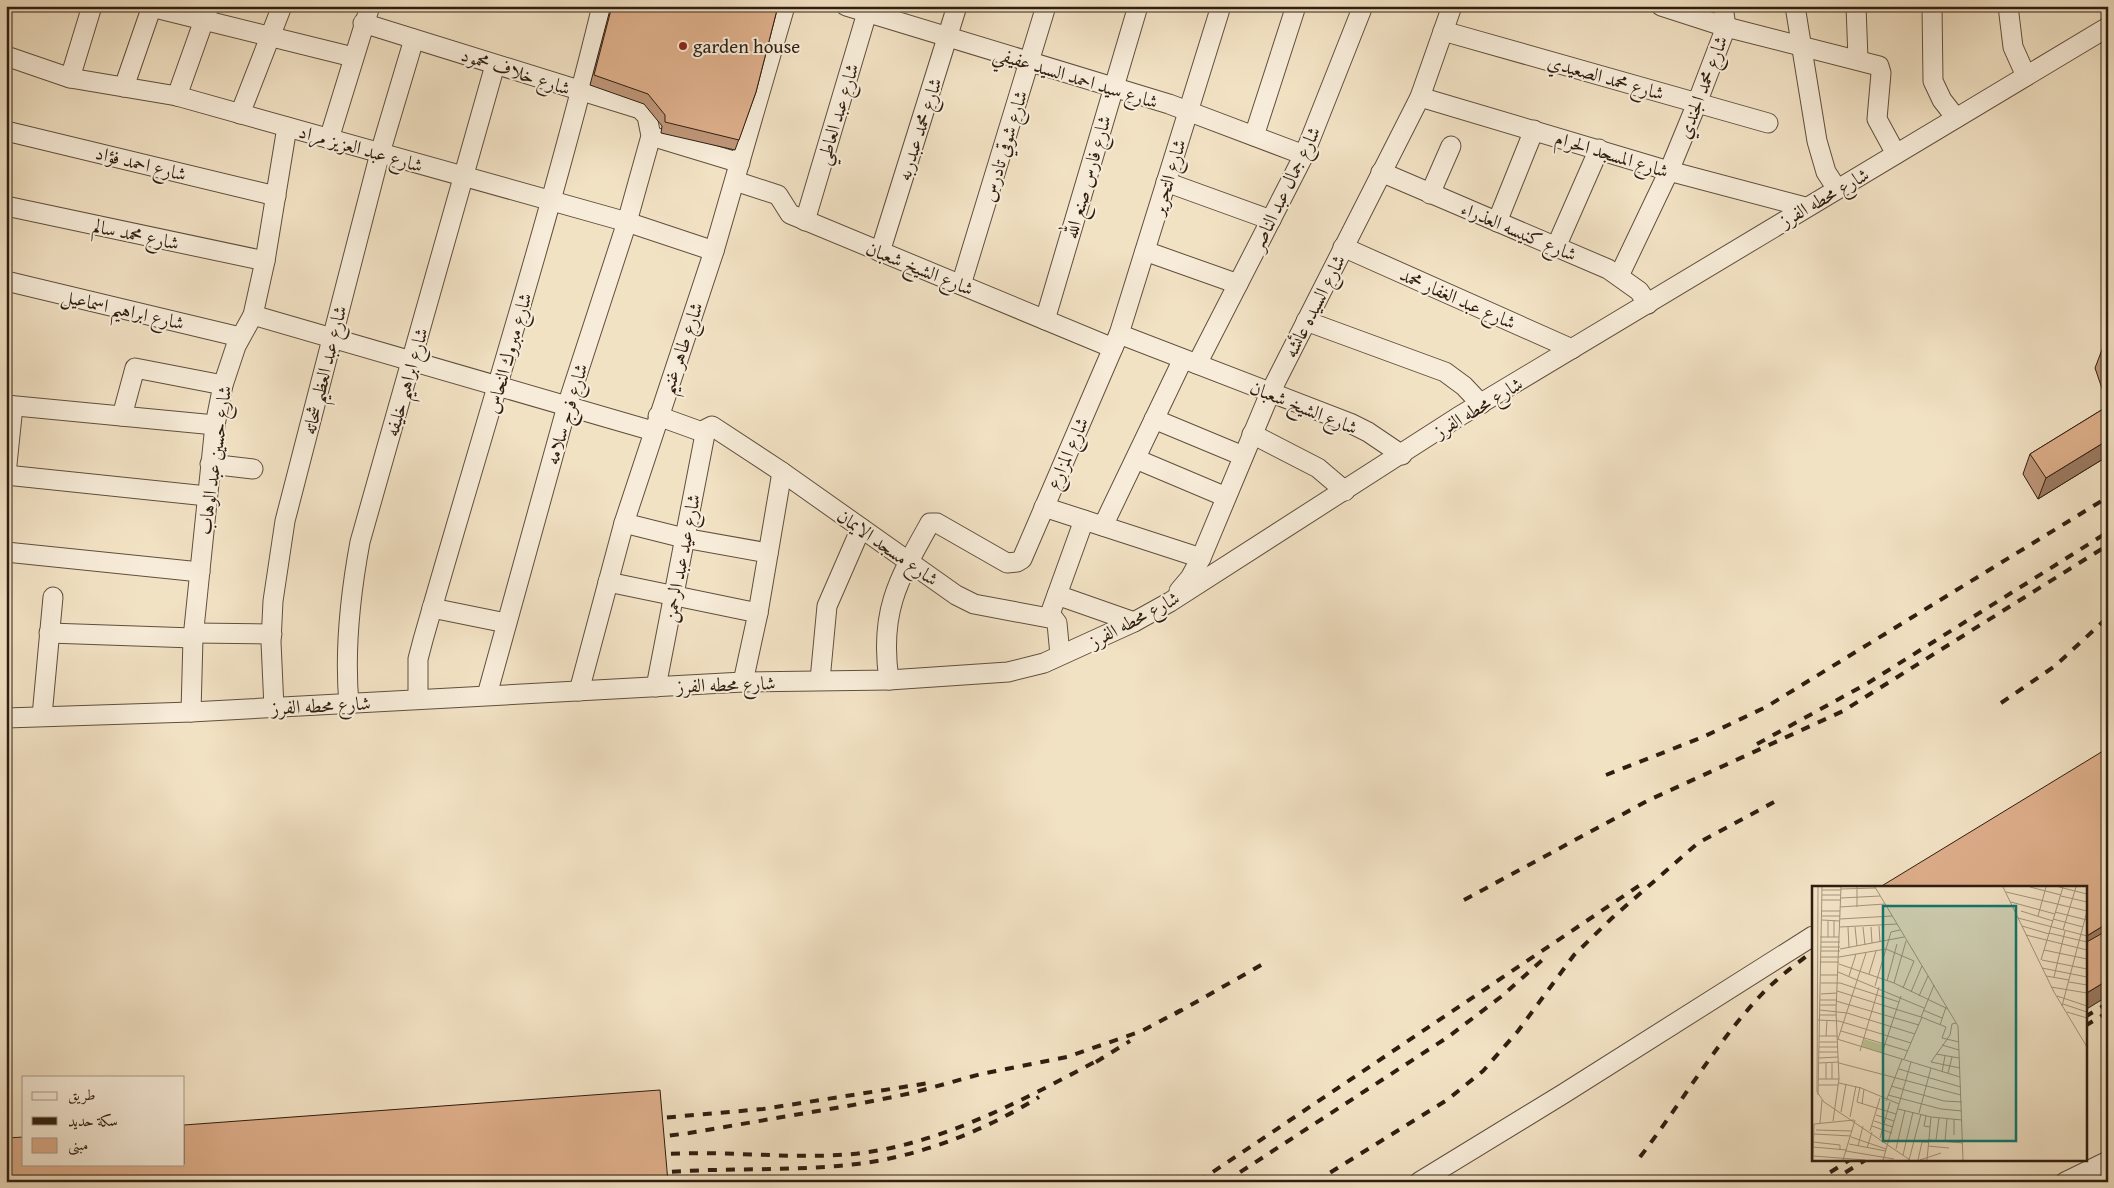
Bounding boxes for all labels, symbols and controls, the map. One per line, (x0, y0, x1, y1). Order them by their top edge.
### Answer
street label: شارع محمد الجندي (1670, 31, 1736, 143)
place label: garden house (693, 32, 800, 60)
street label: شارع سيد احمد السيد عفيفي (989, 39, 1162, 120)
street label: شارع خلاف محمود (457, 40, 574, 104)
marker: garden house (677, 40, 689, 52)
street label: شارع محمد الصعيدي (1544, 47, 1668, 109)
street label: شارع عبد العاطي (808, 60, 870, 170)
street label: شارع محمد عبدربه (889, 74, 951, 185)
street label: شارع شوقي تادرس (974, 87, 1036, 206)
street label: شارع فارس صنع الله (1056, 112, 1122, 243)
street label: شارع عبد العزيز مراد (295, 117, 426, 181)
street label: شارع جمال عبد الناصر (1242, 121, 1329, 257)
street label: شارع المسجد الحرام (1551, 123, 1672, 187)
street label: شارع التحرير (1143, 136, 1195, 221)
street label: شارع احمد فؤاد (92, 138, 190, 190)
street label: شارع محطه الفرز (1772, 160, 1875, 237)
street label: شارع كنيسه العذراء (1456, 194, 1581, 270)
street label: شارع محمد سالم (90, 211, 182, 260)
street label: شارع الشيخ شعبان (860, 234, 978, 306)
street label: شارع السيده عائشه (1276, 249, 1354, 363)
street label: شارع عبد الغفار محمد (1395, 260, 1521, 338)
street label: شارع ابراهيم اسماعيل (57, 281, 187, 343)
street label: شارع مبروك النحاس (477, 289, 541, 417)
street label: شارع طاهر غنيم (652, 298, 716, 400)
street label: شارع عبد العظيم شحاته (294, 303, 359, 439)
street label: شارع ابراهيم خليفه (377, 324, 441, 441)
street label: شارع فرج سلامه (537, 360, 598, 469)
street label: شارع محطه الفرز (1427, 369, 1529, 447)
street label: شارع الشيخ شعبان (1244, 373, 1362, 445)
street label: شارع حسين عبد الوهاب (190, 384, 240, 537)
street label: شارع المزارع (1039, 412, 1097, 494)
street label: شارع عيد عبد الرحمن (655, 491, 709, 625)
street label: شارع مسجد الايمان (830, 502, 945, 594)
street label: شارع محطه الفرز (1082, 583, 1185, 657)
street label: شارع محطه الفرز (674, 668, 776, 702)
street label: شارع محطه الفرز (269, 688, 371, 724)
inset map (1812, 886, 2086, 1160)
legend (22, 1076, 185, 1166)
text: طريق (68, 1084, 95, 1105)
text: سكة حديد (68, 1110, 118, 1131)
text: مبنى (68, 1134, 88, 1156)

